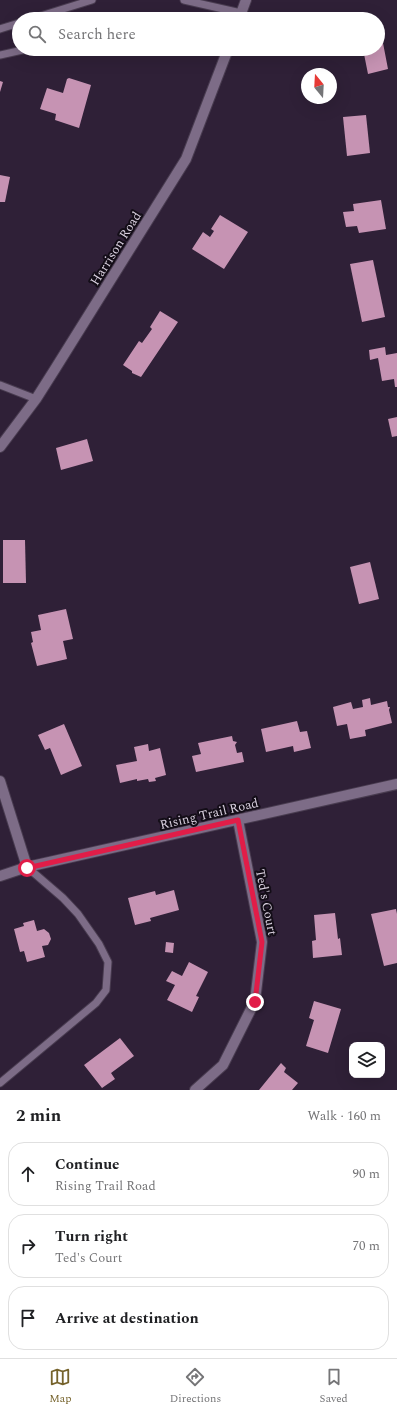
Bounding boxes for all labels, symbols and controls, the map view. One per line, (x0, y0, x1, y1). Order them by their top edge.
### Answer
search box (12, 12, 385, 56)
icon: search (26, 23, 48, 45)
text: Search here (58, 23, 136, 46)
north arrow (301, 68, 337, 104)
street label: Harrison Road (85, 208, 147, 289)
street label: Rising Trail Road (158, 793, 261, 835)
route start (18, 859, 36, 877)
street label: Ted's Court (250, 867, 282, 938)
route end (246, 993, 264, 1011)
map controls (349, 1042, 385, 1078)
button: layers (349, 1042, 385, 1078)
text: 2 min (16, 1103, 61, 1129)
text: Walk · 160 m (307, 1106, 381, 1126)
text: Continue (55, 1153, 120, 1176)
icon: ahead (17, 1163, 39, 1185)
text: 90 m (353, 1164, 380, 1184)
text: Rising Trail Road (55, 1176, 156, 1196)
text: Turn right (55, 1225, 128, 1248)
icon: right (17, 1235, 39, 1257)
text: 70 m (353, 1236, 380, 1256)
text: Ted's Court (55, 1248, 122, 1268)
icon: arrive (17, 1307, 39, 1329)
text: Arrive at destination (55, 1307, 199, 1330)
tab: Map (49, 1366, 71, 1407)
tab: Directions (170, 1366, 221, 1407)
tab: Saved (320, 1366, 348, 1407)

